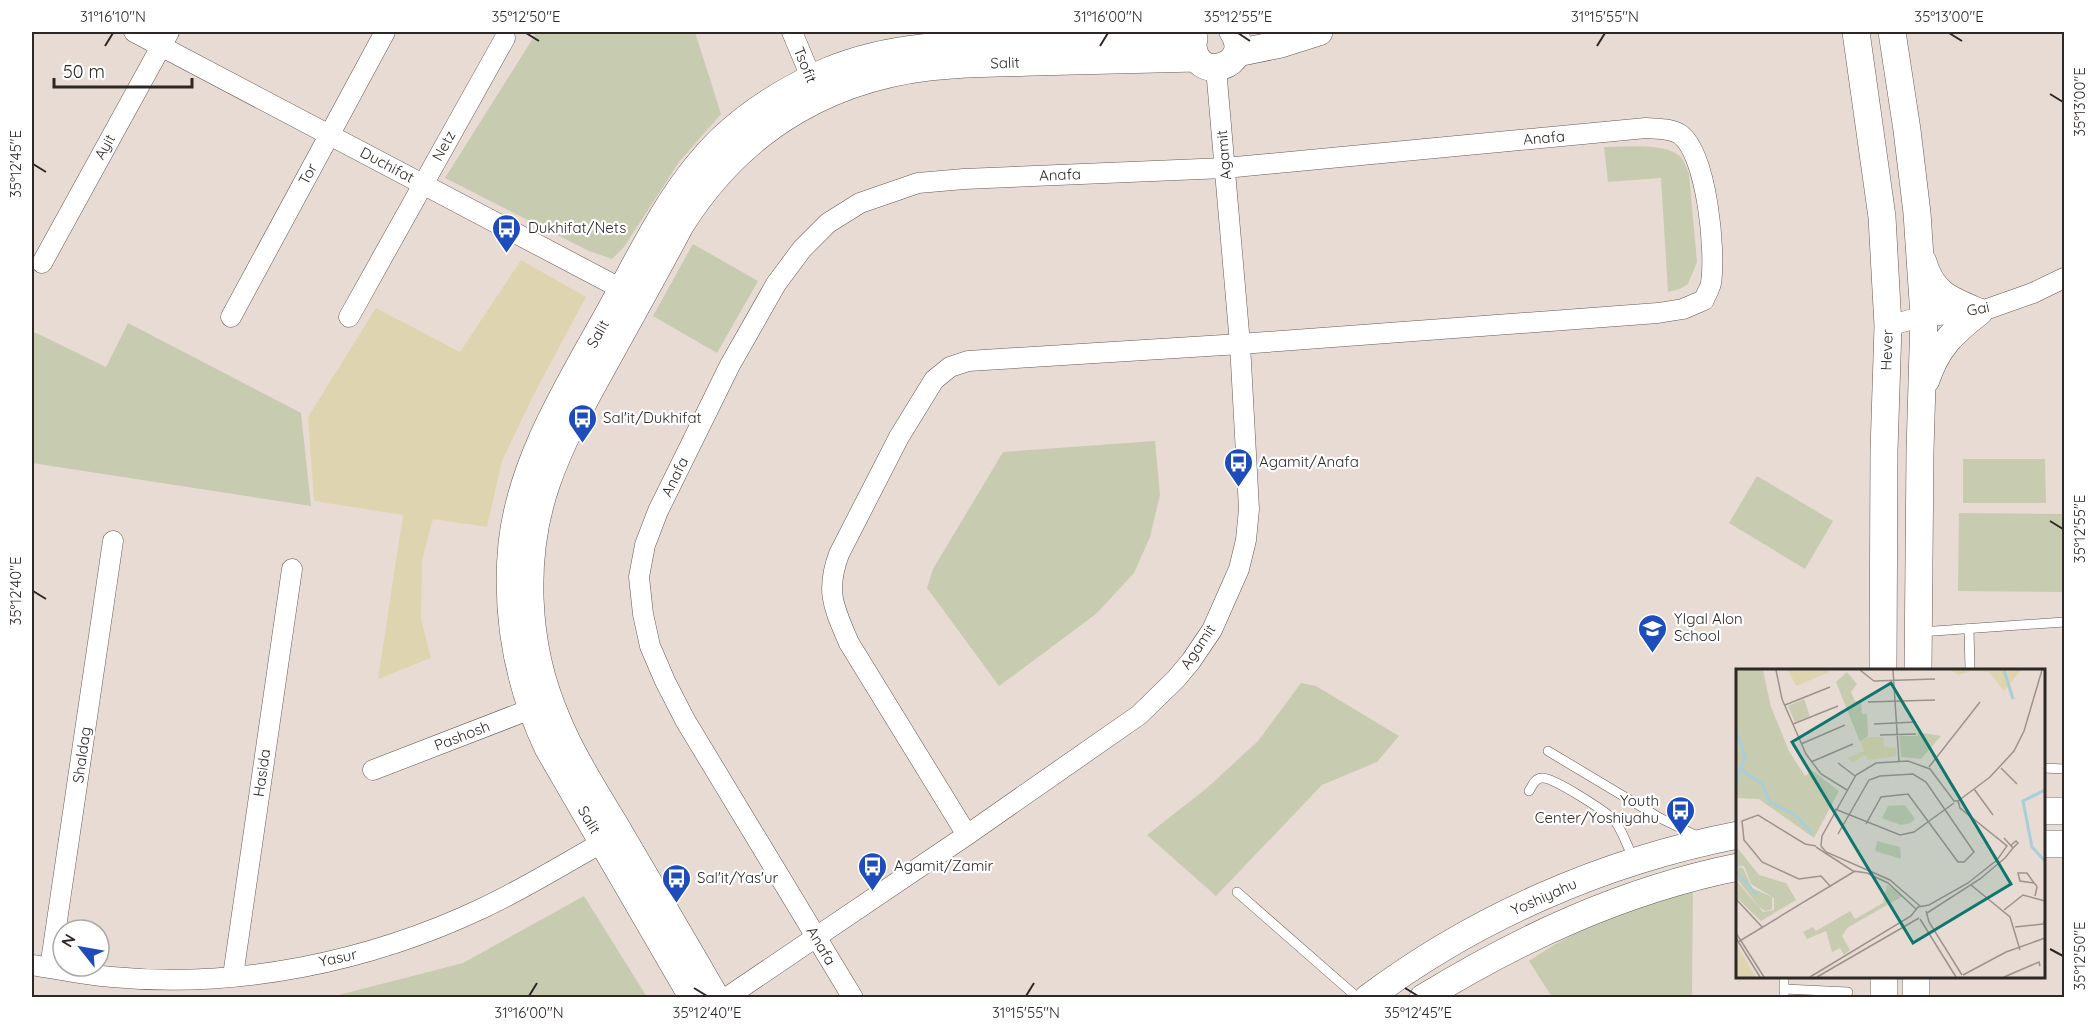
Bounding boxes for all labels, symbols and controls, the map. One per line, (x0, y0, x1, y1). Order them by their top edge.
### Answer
text: 31°16'10"N (80, 7, 146, 26)
text: 35°12'50"E (491, 7, 561, 26)
text: 31°16'00"N (1073, 7, 1143, 26)
text: 35°12'55"E (1204, 7, 1272, 26)
text: 31°15'55"N (1571, 7, 1639, 26)
text: 35°13'00"E (1914, 7, 1984, 26)
street label: Tsofit (789, 44, 821, 86)
scale bar (54, 51, 192, 89)
street label: Salit (990, 52, 1020, 73)
text: 50 m (63, 60, 105, 83)
text: 35°13'00"E (2070, 67, 2089, 137)
street label: Anafa (1522, 126, 1566, 149)
street label: Netz (428, 127, 460, 164)
street label: Agamit (1212, 129, 1235, 181)
text: 35°12'45"E (6, 130, 25, 198)
street label: Ayit (90, 131, 119, 163)
street label: Duchifat (357, 142, 417, 187)
street label: Tor (294, 159, 321, 188)
street label: Anafa (1039, 164, 1081, 185)
bus stop icon: Dukhifat/Nets (491, 212, 523, 254)
place label: Dukhifat/Nets (528, 218, 626, 237)
street label: Gai (1965, 297, 1991, 320)
street label: Salit (582, 316, 613, 351)
street label: Hever (1876, 329, 1897, 371)
bus stop icon: Sal'it/Dukhifat (566, 402, 598, 444)
place label: Sal'it/Dukhifat (603, 408, 702, 427)
bus stop icon: Agamit/Anafa (1222, 446, 1254, 488)
place label: Agamit/Anafa (1259, 452, 1359, 471)
street label: Anafa (657, 454, 692, 500)
text: 35°12'55"E (2070, 495, 2089, 563)
text: 35°12'40"E (6, 557, 25, 625)
place label: YIgal Alon School (1674, 609, 1743, 645)
school or university icon: YIgal Alon School (1637, 612, 1669, 654)
street label: Agamit (1176, 621, 1219, 673)
inset map (1736, 669, 2045, 978)
street label: Pashosh (431, 716, 492, 755)
street label: Shaldag (68, 725, 95, 784)
street label: Hasida (249, 748, 274, 798)
place label: Youth Center/Yoshiyahu (1535, 791, 1659, 827)
bus stop icon: Youth Center/Yoshiyahu (1664, 794, 1696, 836)
street label: Salit (574, 802, 605, 837)
bus stop icon: Agamit/Zamir (857, 850, 889, 892)
place label: Agamit/Zamir (894, 856, 994, 875)
bus stop icon: Sal'it/Yas'ur (660, 862, 692, 904)
place label: Sal'it/Yas'ur (697, 868, 778, 887)
street label: Yoshiyahu (1508, 874, 1580, 920)
north arrow (51, 918, 111, 978)
text: 35°12'50"E (2070, 921, 2089, 991)
street label: Anafa (802, 923, 840, 969)
text: N (57, 930, 80, 950)
street label: Yasur (317, 944, 359, 971)
text: 31°16'00"N (494, 1003, 564, 1022)
text: 35°12'40"E (673, 1003, 741, 1022)
text: 31°15'55"N (992, 1003, 1060, 1022)
text: 35°12'45"E (1384, 1003, 1452, 1022)

